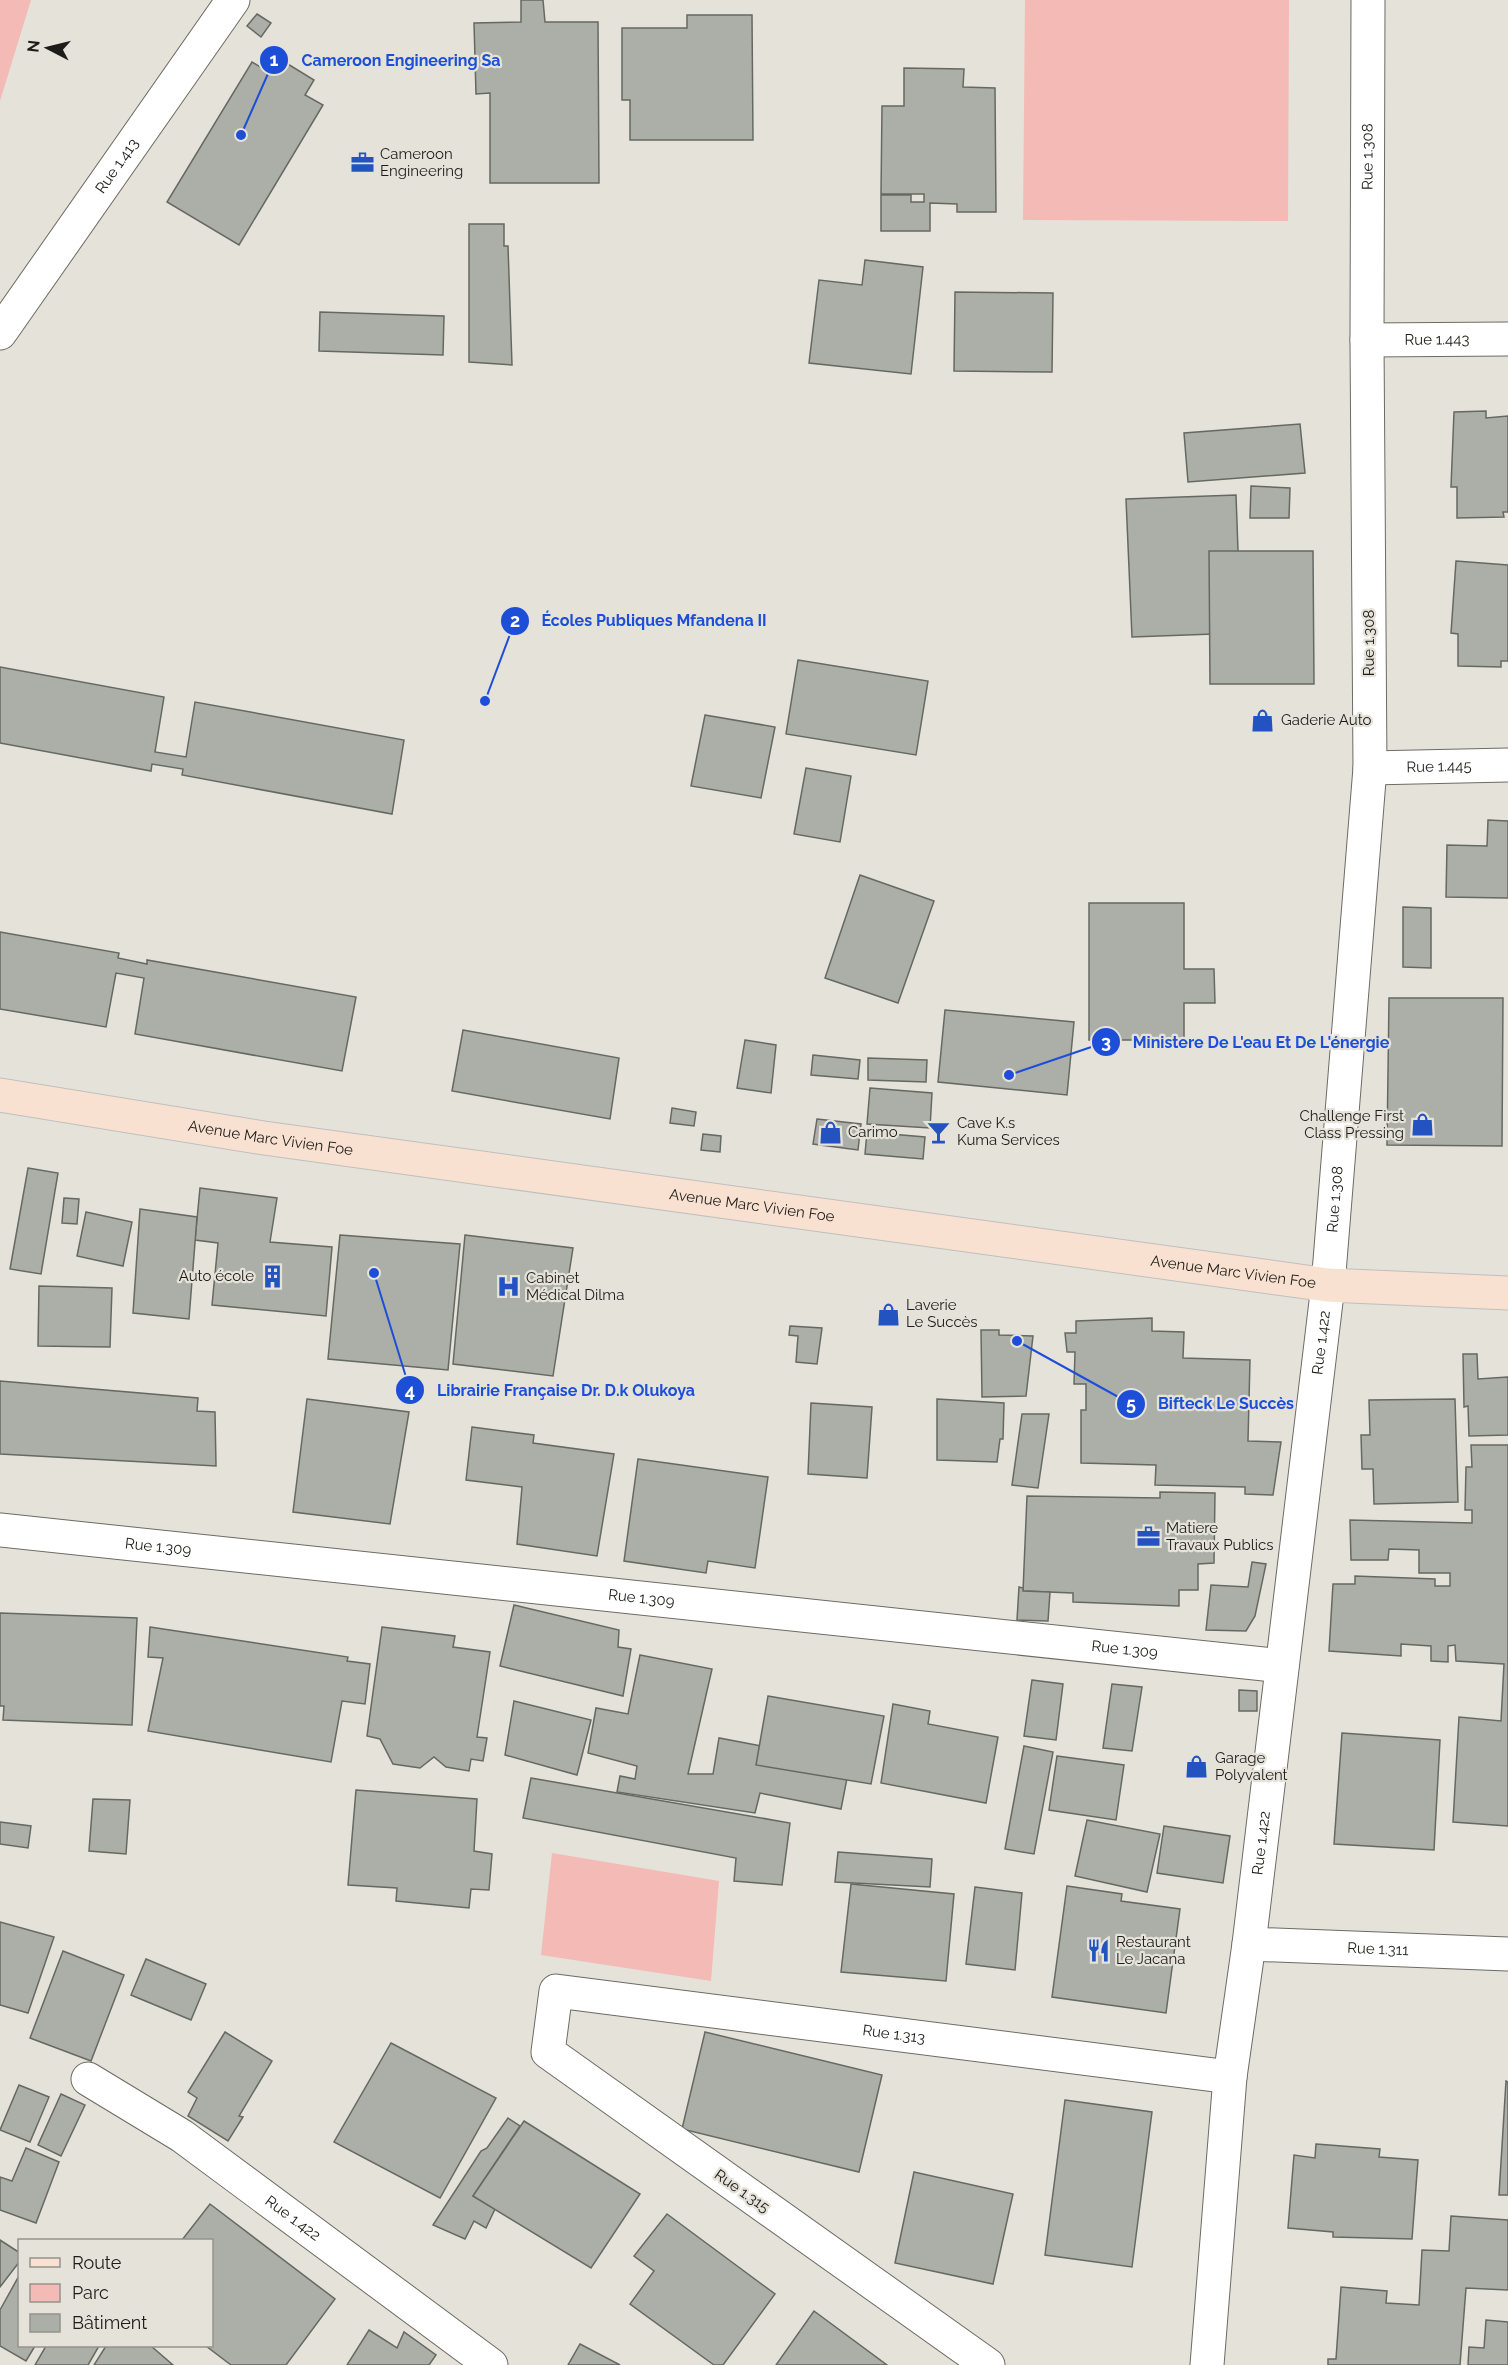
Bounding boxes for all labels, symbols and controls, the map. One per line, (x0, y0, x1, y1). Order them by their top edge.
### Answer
north arrow (18, 18, 78, 78)
text: N (23, 39, 44, 53)
callout: Cameroon Engineering Sa (259, 43, 512, 77)
text: 1 (270, 49, 279, 70)
text: Cameroon Engineering Sa (302, 51, 500, 70)
street label: Rue 1.308 (1358, 123, 1377, 190)
street label: Rue 1.413 (91, 135, 142, 197)
place label: Cameroon Engineering (380, 145, 463, 180)
office icon: Cameroon Engineering (349, 150, 375, 176)
street label: Rue 1.443 (1404, 330, 1470, 349)
callout: Écoles Publiques Mfandena II (500, 604, 779, 638)
text: 2 (510, 610, 520, 631)
text: Écoles Publiques Mfandena II (541, 610, 767, 630)
street label: Rue 1.308 (1360, 610, 1378, 676)
shop icon: Gaderie Auto (1250, 707, 1276, 733)
place label: Gaderie Auto (1281, 711, 1372, 729)
street label: Rue 1.445 (1406, 757, 1472, 776)
callout: Ministere De L'eau Et De L'énergie (1091, 1025, 1401, 1059)
text: 3 (1101, 1031, 1111, 1052)
text: Ministere De L'eau Et De L'énergie (1133, 1033, 1390, 1052)
place label: Challenge First Class Pressing (1300, 1107, 1404, 1142)
shop icon: Challenge First Class Pressing (1409, 1112, 1435, 1138)
place label: Cave K.s Kuma Services (957, 1114, 1060, 1149)
street label: Avenue Marc Vivien Foe (187, 1117, 354, 1159)
shop icon: Carimo (817, 1119, 843, 1145)
bar icon: Cave K.s Kuma Services (926, 1119, 952, 1145)
place label: Carimo (848, 1123, 898, 1141)
street label: Rue 1.308 (1323, 1165, 1347, 1233)
street label: Avenue Marc Vivien Foe (668, 1185, 836, 1226)
street label: Avenue Marc Vivien Foe (1150, 1252, 1317, 1292)
building icon: Auto école (259, 1263, 285, 1289)
place label: Auto école (179, 1267, 254, 1285)
place label: Cabinet Médical Dilma (526, 1269, 624, 1304)
hospital icon: Cabinet Médical Dilma (495, 1274, 521, 1300)
place label: Laverie Le Succès (906, 1296, 978, 1331)
shop icon: Laverie Le Succès (875, 1301, 901, 1327)
street label: Rue 1.422 (1308, 1309, 1334, 1376)
callout: Librairie Française Dr. D.k Olukoya (395, 1373, 707, 1407)
text: 4 (405, 1380, 415, 1401)
text: Librairie Française Dr. D.k Olukoya (437, 1381, 695, 1400)
callout: Bifteck Le Succès (1116, 1387, 1306, 1421)
text: 5 (1126, 1393, 1136, 1414)
text: Bifteck Le Succès (1158, 1394, 1294, 1413)
place label: Matiere Travaux Publics (1166, 1519, 1274, 1554)
office icon: Matiere Travaux Publics (1135, 1524, 1161, 1550)
street label: Rue 1.309 (124, 1534, 192, 1559)
street label: Rue 1.309 (607, 1586, 676, 1611)
street label: Rue 1.309 (1091, 1637, 1159, 1662)
place label: Garage Polyvalent (1215, 1749, 1288, 1784)
shop icon: Garage Polyvalent (1184, 1754, 1210, 1780)
street label: Rue 1.422 (1248, 1810, 1274, 1876)
place label: Restaurant Le Jacana (1116, 1933, 1191, 1968)
restaurant icon: Restaurant Le Jacana (1085, 1938, 1111, 1964)
street label: Rue 1.311 (1347, 1939, 1409, 1959)
street label: Rue 1.313 (861, 2021, 926, 2047)
street label: Rue 1.315 (711, 2166, 773, 2216)
street label: Rue 1.422 (262, 2192, 324, 2245)
legend (18, 2239, 213, 2347)
text: Route (72, 2252, 122, 2273)
text: Parc (72, 2282, 109, 2303)
text: Bâtiment (72, 2312, 147, 2333)

